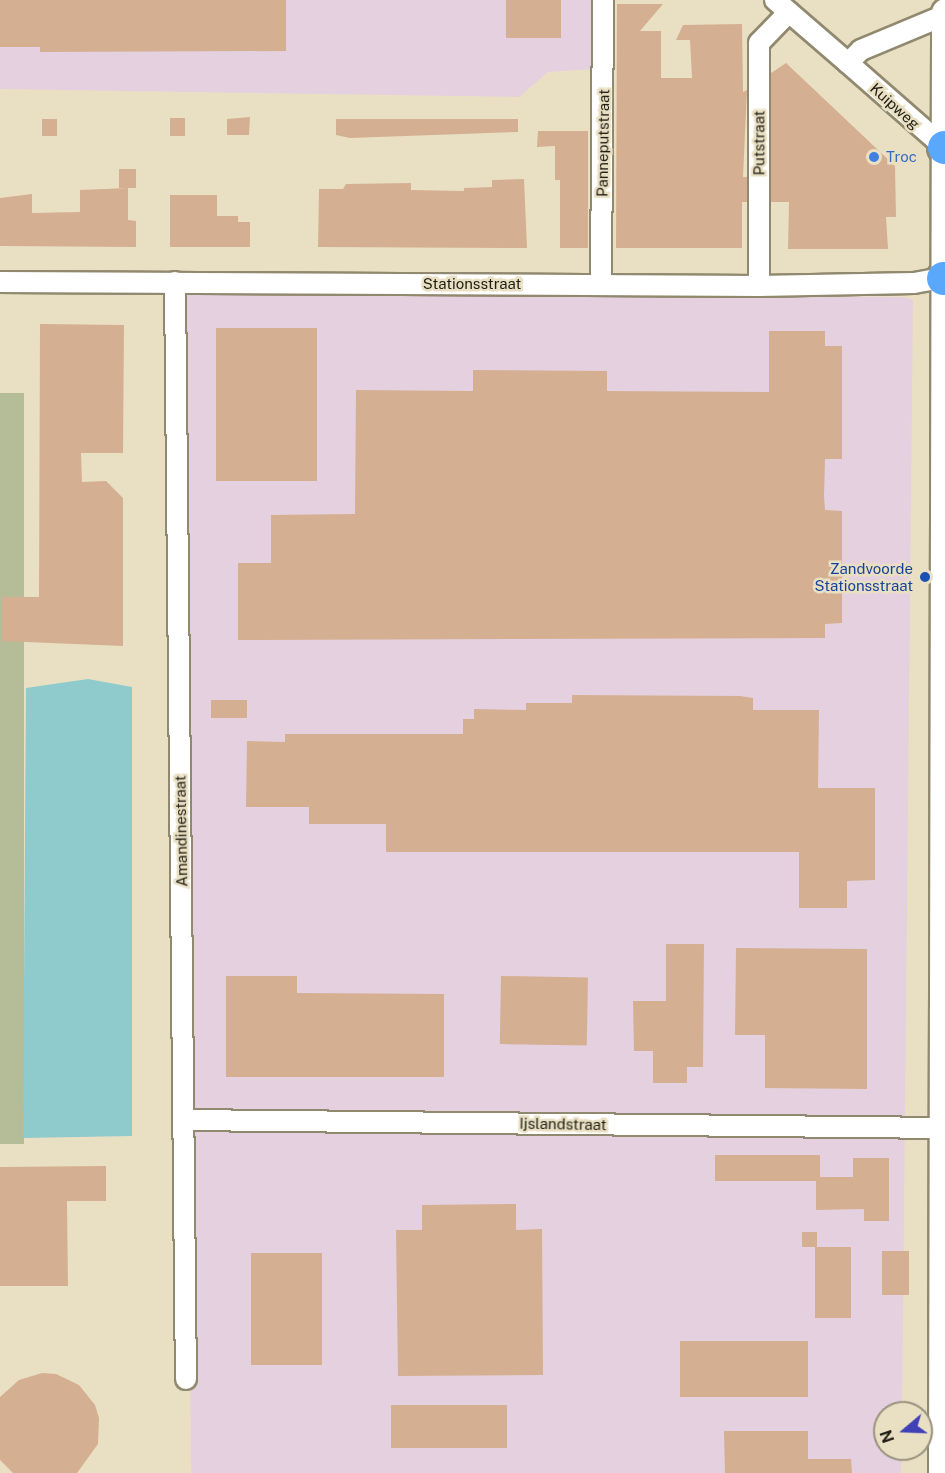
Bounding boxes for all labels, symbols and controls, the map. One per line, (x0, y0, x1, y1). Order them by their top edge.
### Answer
street label: Kuipweg (866, 79, 924, 133)
street label: Panneputstraat (593, 89, 613, 197)
street label: Putstraat (750, 111, 768, 175)
place label: Troc (886, 148, 917, 166)
marker: Troc (867, 150, 881, 164)
street label: Stationsstraat (423, 275, 521, 293)
place label: Zandvoorde Stationsstraat (814, 559, 913, 594)
marker: Zandvoorde Stationsstraat (918, 570, 932, 584)
street label: Amandinestraat (171, 775, 191, 887)
street label: Ijslandstraat (519, 1114, 607, 1134)
north arrow (873, 1401, 933, 1461)
text: N (876, 1427, 898, 1445)

